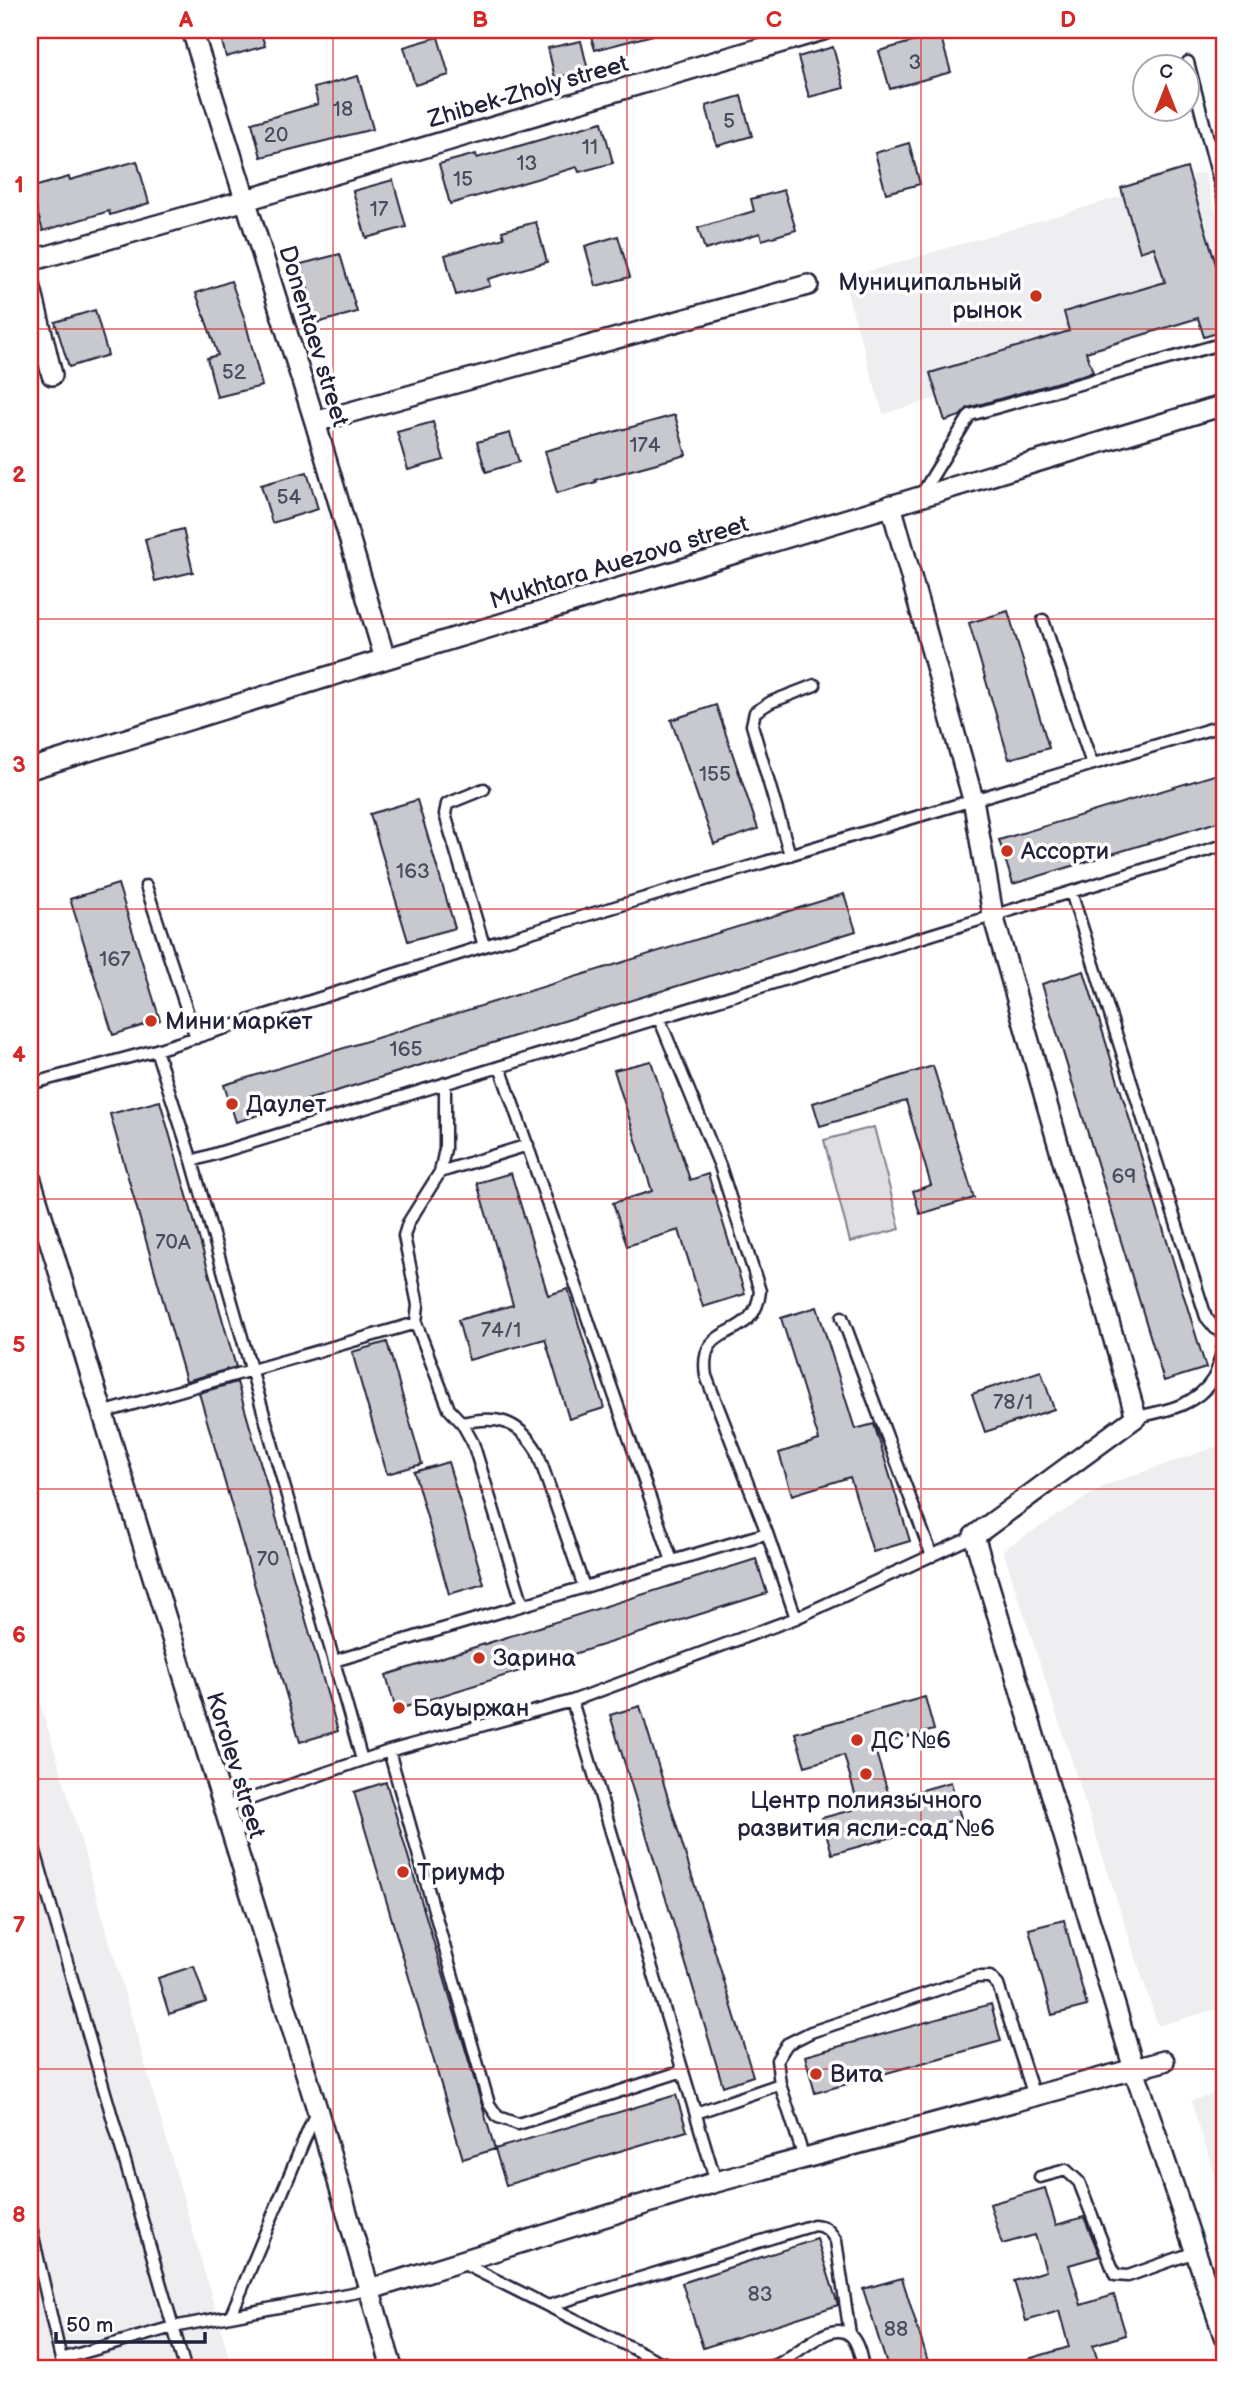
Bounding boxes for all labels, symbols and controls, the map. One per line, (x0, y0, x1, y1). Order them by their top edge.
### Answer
text: A (178, 6, 194, 34)
text: B (472, 6, 488, 34)
text: C (766, 6, 782, 34)
text: D (1060, 6, 1076, 34)
street label: Zhibek-Zholy street (424, 49, 632, 134)
house number: 3 (909, 50, 921, 75)
north arrow (1132, 52, 1202, 122)
text: С (1159, 61, 1173, 84)
house number: 18 (333, 97, 353, 122)
house number: 5 (723, 109, 735, 134)
house number: 20 (264, 123, 288, 148)
house number: 11 (582, 135, 598, 160)
house number: 13 (516, 151, 538, 176)
house number: 15 (453, 167, 473, 192)
text: 1 (14, 171, 24, 199)
house number: 17 (370, 197, 389, 222)
street label: Donentaev street (272, 242, 355, 431)
place label: Муниципальный рынок (838, 268, 1022, 325)
marker: Муниципальный рынок (1028, 288, 1044, 304)
house number: 52 (222, 360, 247, 385)
house number: 174 (629, 433, 661, 458)
text: 2 (12, 461, 26, 489)
house number: 54 (277, 485, 302, 510)
street label: Mukhtara Auezova street (486, 509, 753, 616)
text: 3 (12, 751, 26, 779)
house number: 155 (699, 762, 731, 787)
place label: Ассорти (1020, 837, 1109, 866)
marker: Ассорти (999, 843, 1015, 859)
house number: 163 (396, 859, 430, 884)
house number: 167 (99, 947, 131, 972)
place label: Мини маркет (165, 1007, 313, 1036)
marker: Мини маркет (143, 1013, 159, 1029)
house number: 165 (390, 1037, 423, 1062)
text: 4 (12, 1041, 26, 1069)
place label: Даулет (246, 1090, 326, 1119)
marker: Даулет (224, 1096, 240, 1112)
house number: 69 (1112, 1164, 1136, 1189)
house number: 70А (155, 1230, 191, 1255)
house number: 74/1 (481, 1318, 521, 1343)
text: 5 (12, 1331, 26, 1359)
house number: 78/1 (993, 1390, 1033, 1415)
house number: 70 (257, 1547, 279, 1572)
text: 6 (12, 1621, 26, 1649)
place label: Зарина (493, 1644, 576, 1673)
marker: Зарина (471, 1650, 487, 1666)
street label: Korolev street (200, 1689, 272, 1842)
place label: Бауыржан (413, 1694, 529, 1723)
marker: Бауыржан (391, 1700, 407, 1716)
place label: ДС №6 (871, 1726, 951, 1755)
marker: ДС №6 (849, 1732, 865, 1748)
marker: Центр полиязычного развития ясли-сад №6 (858, 1766, 874, 1782)
place label: Центр полиязычного развития ясли-сад №6 (737, 1786, 995, 1843)
place label: Триумф (417, 1858, 505, 1887)
marker: Триумф (395, 1864, 411, 1880)
text: 7 (13, 1911, 26, 1939)
place label: Вита (830, 2060, 884, 2089)
marker: Вита (808, 2066, 824, 2082)
text: 8 (12, 2201, 26, 2229)
house number: 83 (747, 2282, 773, 2307)
scale bar (56, 2300, 205, 2344)
text: 50 m (66, 2313, 113, 2338)
house number: 88 (884, 2317, 908, 2342)

